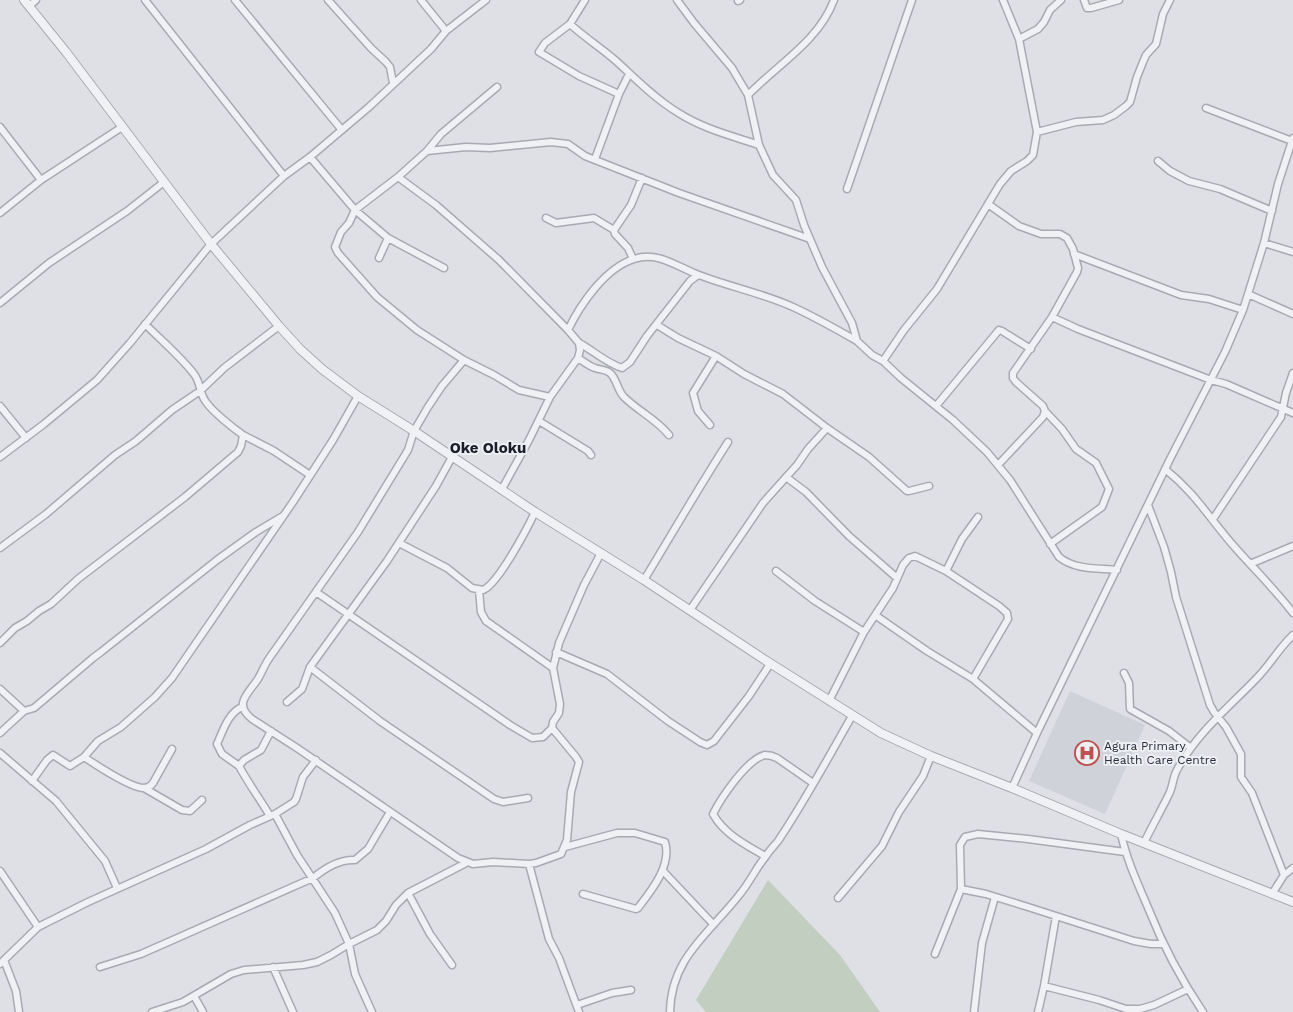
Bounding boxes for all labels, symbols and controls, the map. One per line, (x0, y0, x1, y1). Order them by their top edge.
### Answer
district label: Oke Oloku (450, 439, 526, 457)
place label: Agura Primary Health Care Centre (1104, 739, 1216, 767)
hospital icon: Agura Primary Health Care Centre (1074, 740, 1100, 766)

